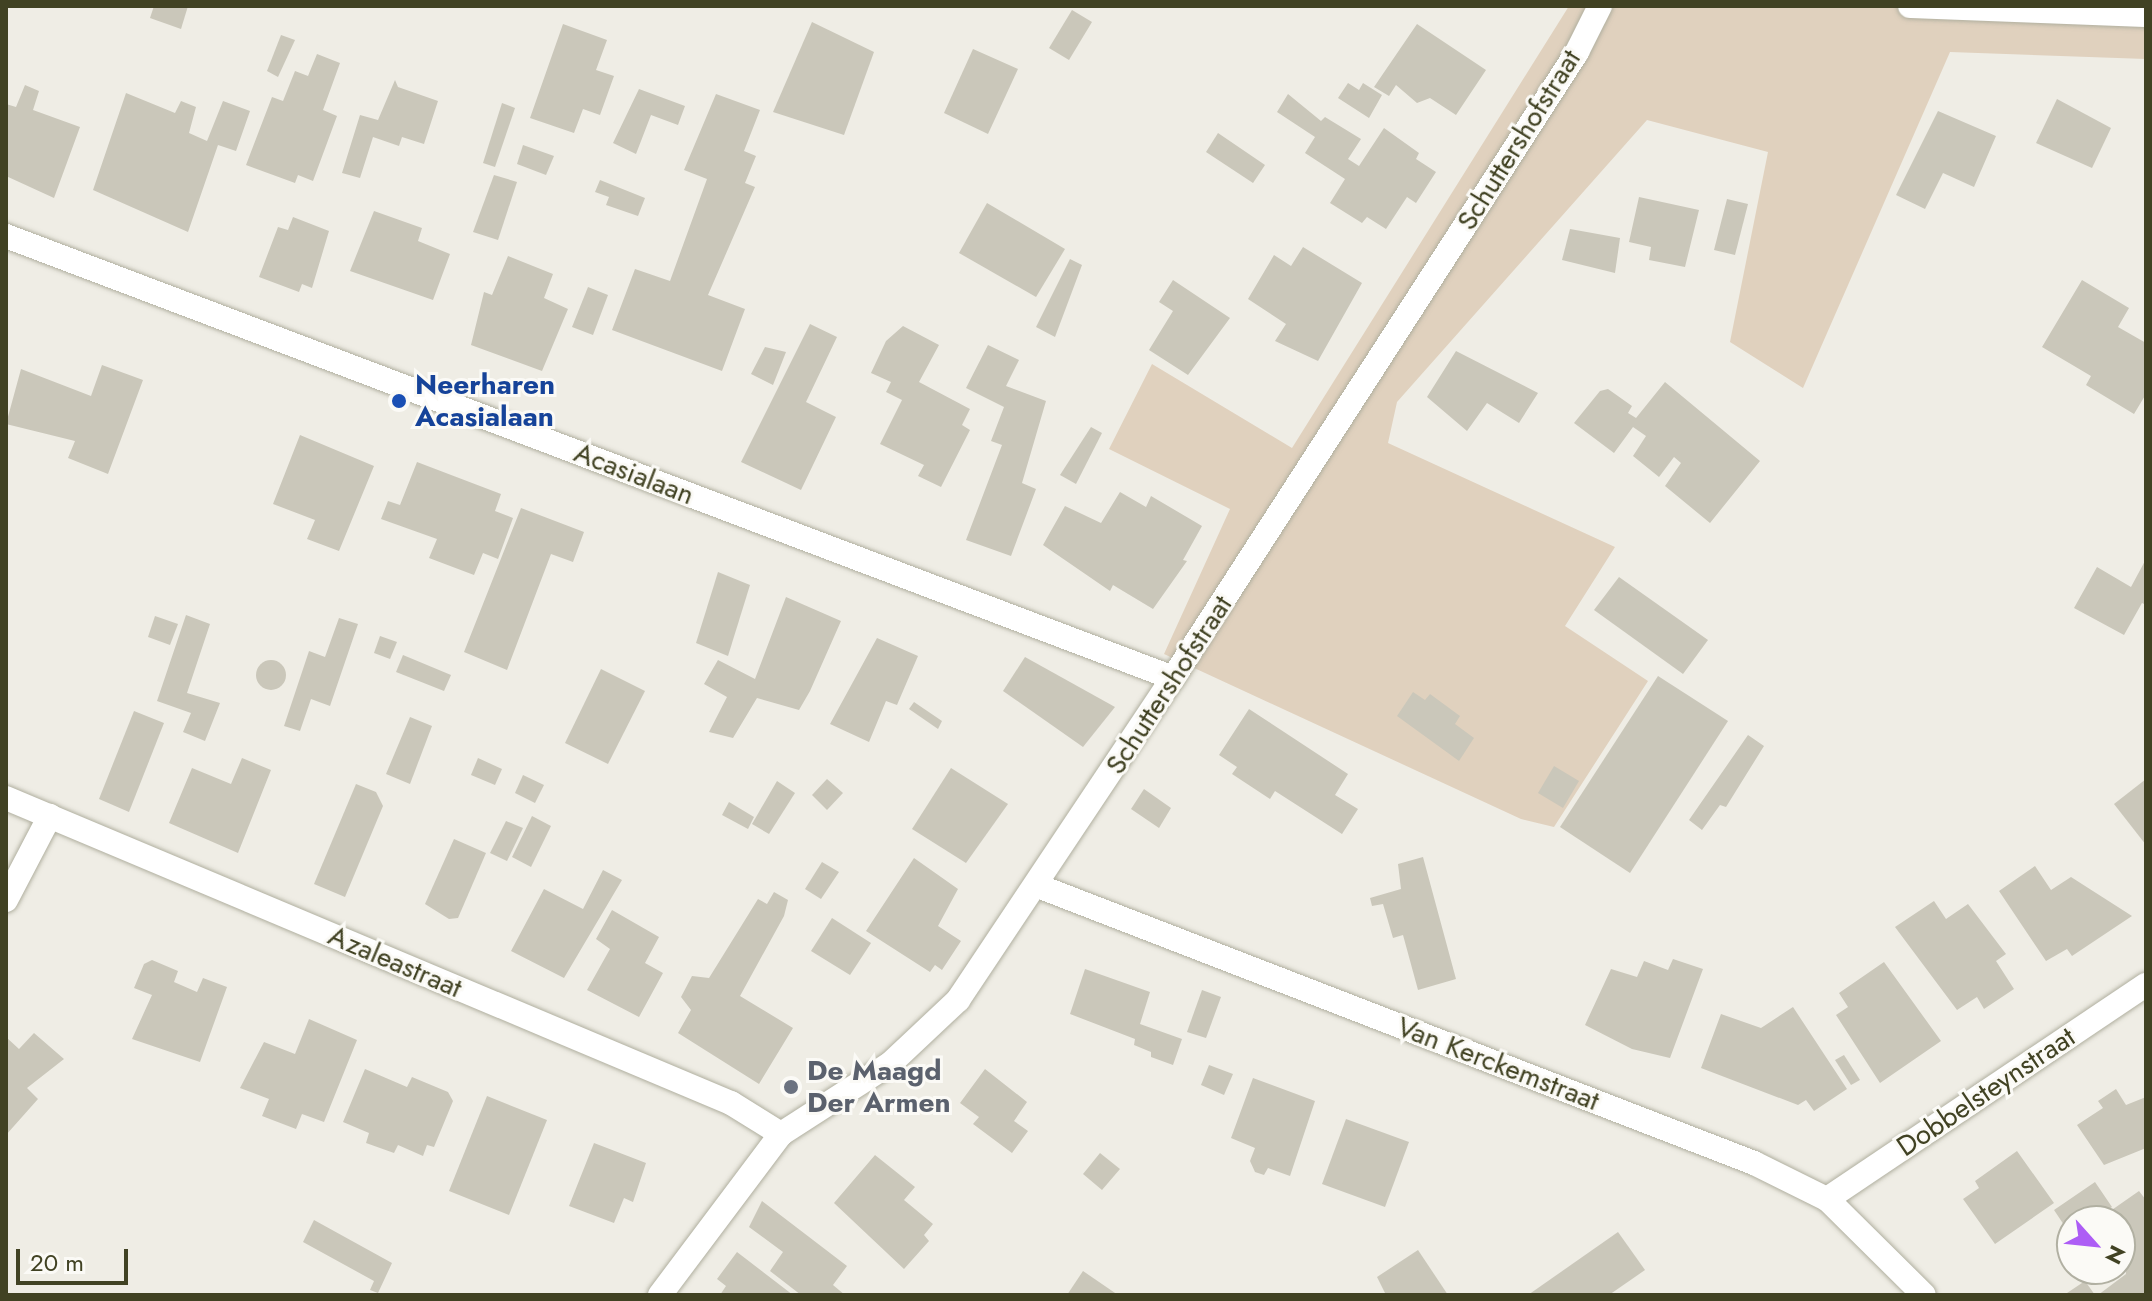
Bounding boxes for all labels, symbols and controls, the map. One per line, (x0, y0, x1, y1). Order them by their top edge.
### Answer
street label: Schuttershofstraat (1450, 44, 1588, 236)
place label: Neerharen Acasialaan (415, 368, 555, 434)
marker: Neerharen Acasialaan (390, 392, 408, 410)
street label: Acasialaan (569, 436, 699, 512)
street label: Schuttershofstraat (1099, 589, 1239, 781)
street label: Azaleastraat (323, 919, 467, 1005)
street label: Van Kerckemstraat (1392, 1010, 1604, 1118)
street label: Dobbelsteynstraat (1891, 1020, 2081, 1164)
place label: De Maagd Der Armen (807, 1054, 951, 1120)
marker: De Maagd Der Armen (782, 1078, 800, 1096)
north arrow (2056, 1205, 2136, 1285)
scale bar (20, 1233, 132, 1283)
text: N (2097, 1240, 2134, 1270)
text: 20 m (30, 1245, 84, 1280)

